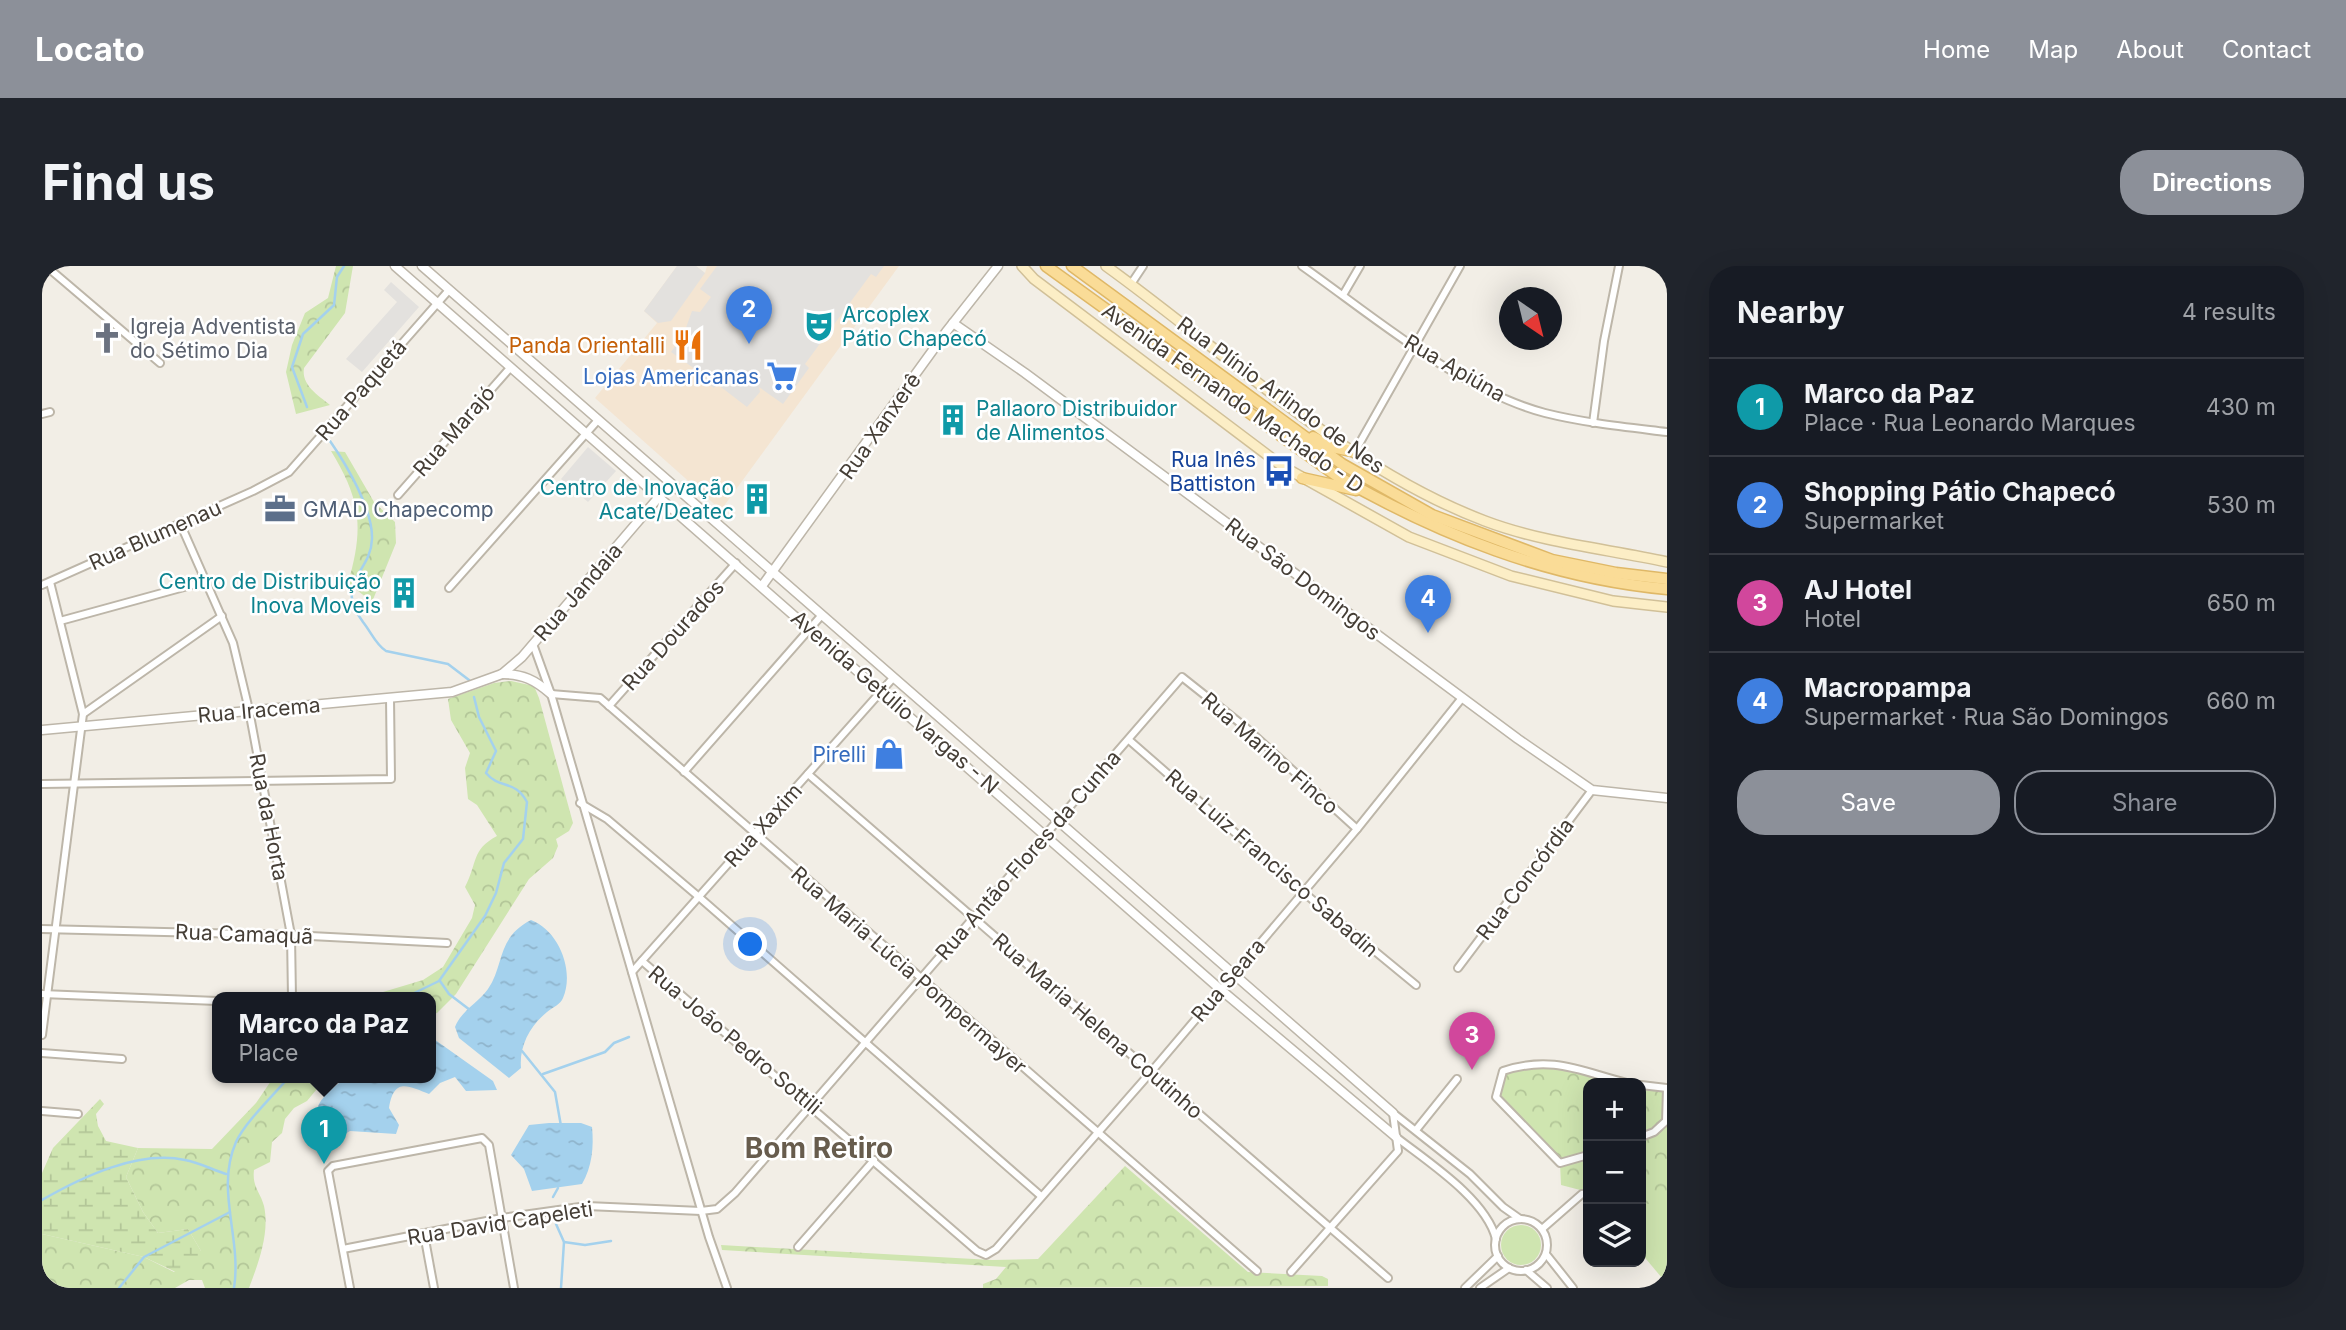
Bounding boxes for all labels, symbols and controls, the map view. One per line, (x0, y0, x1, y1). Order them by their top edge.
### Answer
text: Locato (35, 29, 145, 69)
text: Home (1923, 35, 1990, 64)
text: Map (2028, 35, 2078, 64)
text: About (2116, 35, 2184, 64)
text: Contact (2222, 35, 2311, 64)
button: Directions (2120, 150, 2304, 215)
text: Find us (42, 153, 215, 212)
pin: 2 (726, 286, 772, 344)
north arrow (1499, 287, 1562, 350)
text: Nearby (1737, 294, 1845, 330)
street label: Avenida Fernando Machado - D (1097, 298, 1369, 498)
text: 4 results (2182, 298, 2276, 326)
place label: Arcoplex Pátio Chapecó (842, 302, 987, 351)
theatre icon: Arcoplex Pátio Chapecó (802, 309, 836, 343)
street label: Rua Plínio Arlindo de Nes (1173, 311, 1389, 479)
place label: Igreja Adventista do Sétimo Dia (130, 314, 296, 363)
church icon: Igreja Adventista do Sétimo Dia (90, 321, 124, 355)
restaurant icon: Panda Orientalli (671, 328, 705, 362)
street label: Rua Apiúna (1400, 329, 1510, 407)
place label: Panda Orientalli (509, 333, 665, 358)
street label: Rua Paquetá (311, 335, 411, 445)
supermarket icon: Lojas Americanas (765, 359, 799, 393)
place label: Lojas Americanas (583, 364, 759, 389)
street label: Rua Xanxerê (834, 368, 926, 484)
text: Marco da Paz (1804, 378, 1975, 409)
street label: Rua Marajó (408, 381, 500, 481)
text: 1 (1755, 393, 1765, 421)
text: 430 m (2206, 393, 2276, 421)
place label: Pallaoro Distribuidor de Alimentos (976, 396, 1177, 445)
building icon: Pallaoro Distribuidor de Alimentos (936, 403, 970, 437)
text: Place · Rua Leonardo Marques (1804, 409, 2136, 437)
place label: Rua Inês Battiston (1169, 447, 1256, 496)
bus stop icon: Rua Inês Battiston (1262, 454, 1296, 488)
place label: Centro de Inovação Acate/Deatec (540, 475, 734, 524)
text: Shopping Pátio Chapecó (1804, 476, 2116, 507)
building icon: Centro de Inovação Acate/Deatec (740, 482, 774, 516)
text: 2 (1753, 491, 1767, 519)
text: 530 m (2207, 491, 2276, 519)
office icon: GMAD Chapecomp (263, 492, 297, 526)
street label: Rua Blumenau (85, 495, 225, 575)
place label: GMAD Chapecomp (303, 497, 494, 522)
text: Supermarket (1804, 507, 1944, 535)
street label: Rua São Domingos (1221, 513, 1385, 645)
street label: Rua Jandaia (529, 538, 627, 646)
place label: Centro de Distribuição Inova Moveis (159, 569, 381, 618)
text: AJ Hotel (1804, 574, 1912, 605)
street label: Rua Dourados (617, 575, 729, 695)
pin: 4 (1405, 575, 1451, 633)
building icon: Centro de Distribuição Inova Moveis (387, 576, 421, 610)
text: 3 (1753, 589, 1767, 617)
text: 650 m (2207, 589, 2276, 617)
street label: Avenida Getúlio Vargas - N (786, 605, 1004, 799)
text: Hotel (1804, 605, 1861, 633)
text: Macropampa (1804, 672, 1972, 703)
street label: Rua Marino Finco (1196, 687, 1344, 819)
text: 4 (1752, 687, 1768, 715)
text: 660 m (2206, 687, 2276, 715)
street label: Rua Iracema (196, 692, 322, 728)
text: Supermarket · Rua São Domingos (1804, 703, 2169, 731)
shop icon: Pirelli (872, 737, 906, 771)
place label: Pirelli (812, 742, 866, 767)
street label: Rua Antão Flores da Cunha (930, 745, 1126, 965)
street label: Rua da Horta (244, 751, 294, 883)
street label: Rua Luiz Francisco Sabadin (1161, 764, 1383, 962)
button: Save (1737, 770, 2000, 835)
button: Share (2014, 770, 2276, 835)
street label: Rua Xaxim (719, 778, 807, 872)
street label: Rua Concórdia (1471, 813, 1579, 945)
street label: Rua Maria Lúcia Pompermayer (786, 861, 1032, 1079)
street label: Rua Camaquã (175, 919, 313, 949)
your location (733, 927, 767, 961)
street label: Rua Maria Helena Coutinho (988, 928, 1208, 1124)
street label: Rua Seara (1186, 933, 1270, 1027)
street label: Rua João Pedro Sottili (644, 960, 826, 1120)
popup (212, 992, 436, 1083)
text: Marco da Paz (239, 1008, 409, 1039)
pin: 3 (1449, 1012, 1495, 1070)
text: Place (239, 1039, 298, 1067)
map controls (1583, 1078, 1646, 1267)
button: + (1583, 1078, 1646, 1141)
pin: 1 (301, 1106, 347, 1164)
district label: Bom Retiro (745, 1131, 893, 1165)
button: − (1583, 1141, 1646, 1204)
street label: Rua David Capeleti (405, 1196, 595, 1250)
button: layers (1583, 1204, 1646, 1267)

